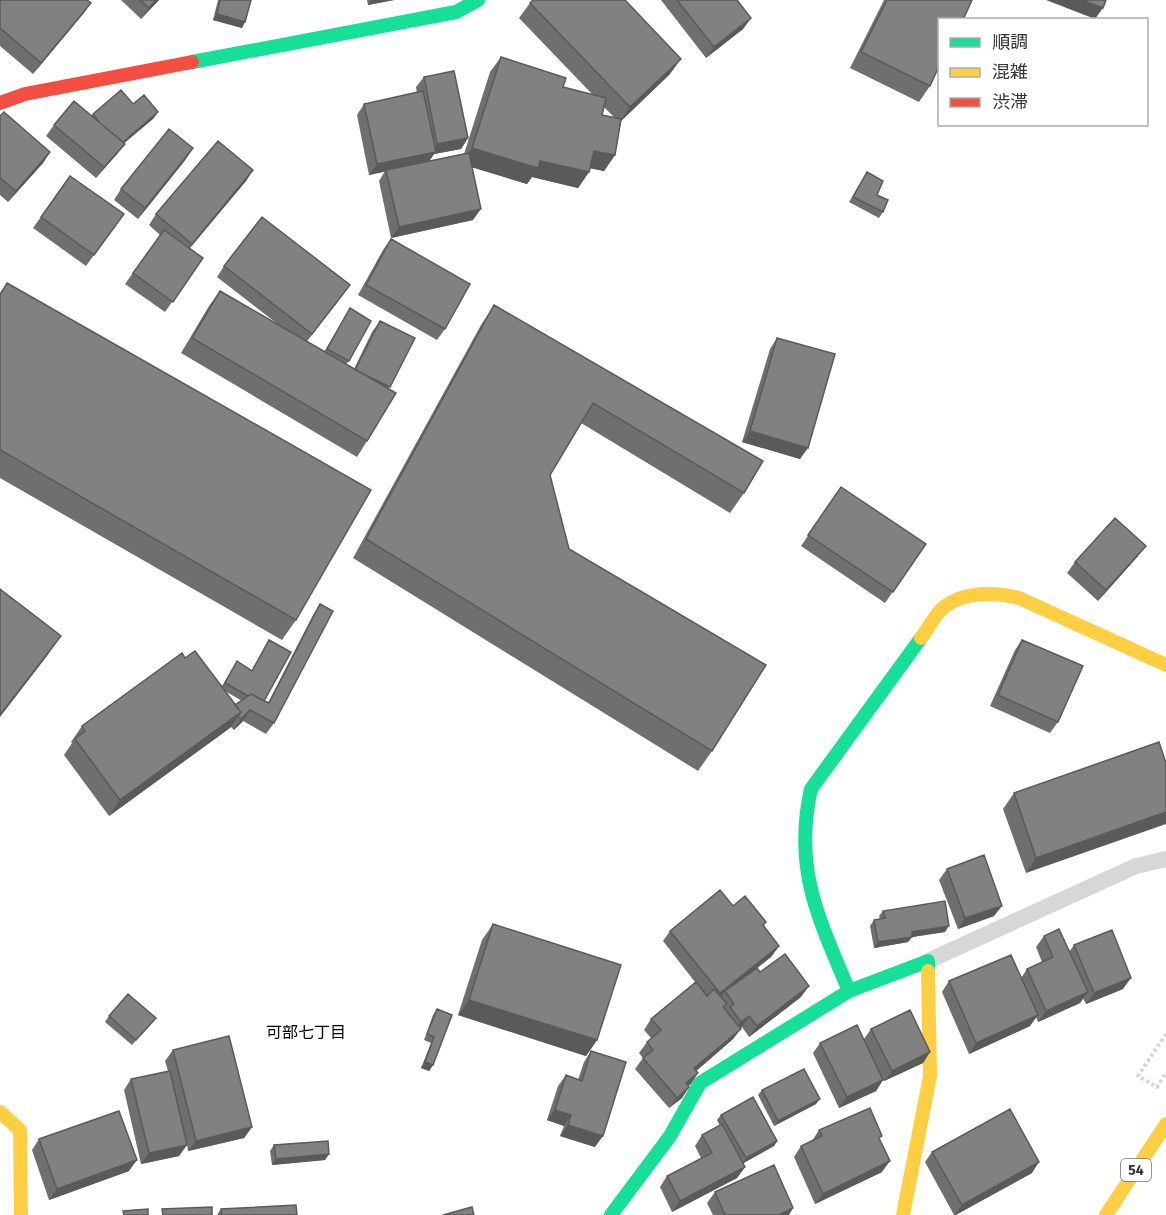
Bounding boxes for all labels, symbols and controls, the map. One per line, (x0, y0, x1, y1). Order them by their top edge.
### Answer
legend (938, 18, 1148, 126)
text: 順調 (992, 31, 1028, 53)
text: 混雑 (992, 61, 1028, 83)
text: 渋滞 (992, 91, 1028, 113)
district label: 可部七丁目 (266, 1023, 346, 1042)
road number: 54 (1121, 1159, 1151, 1181)

